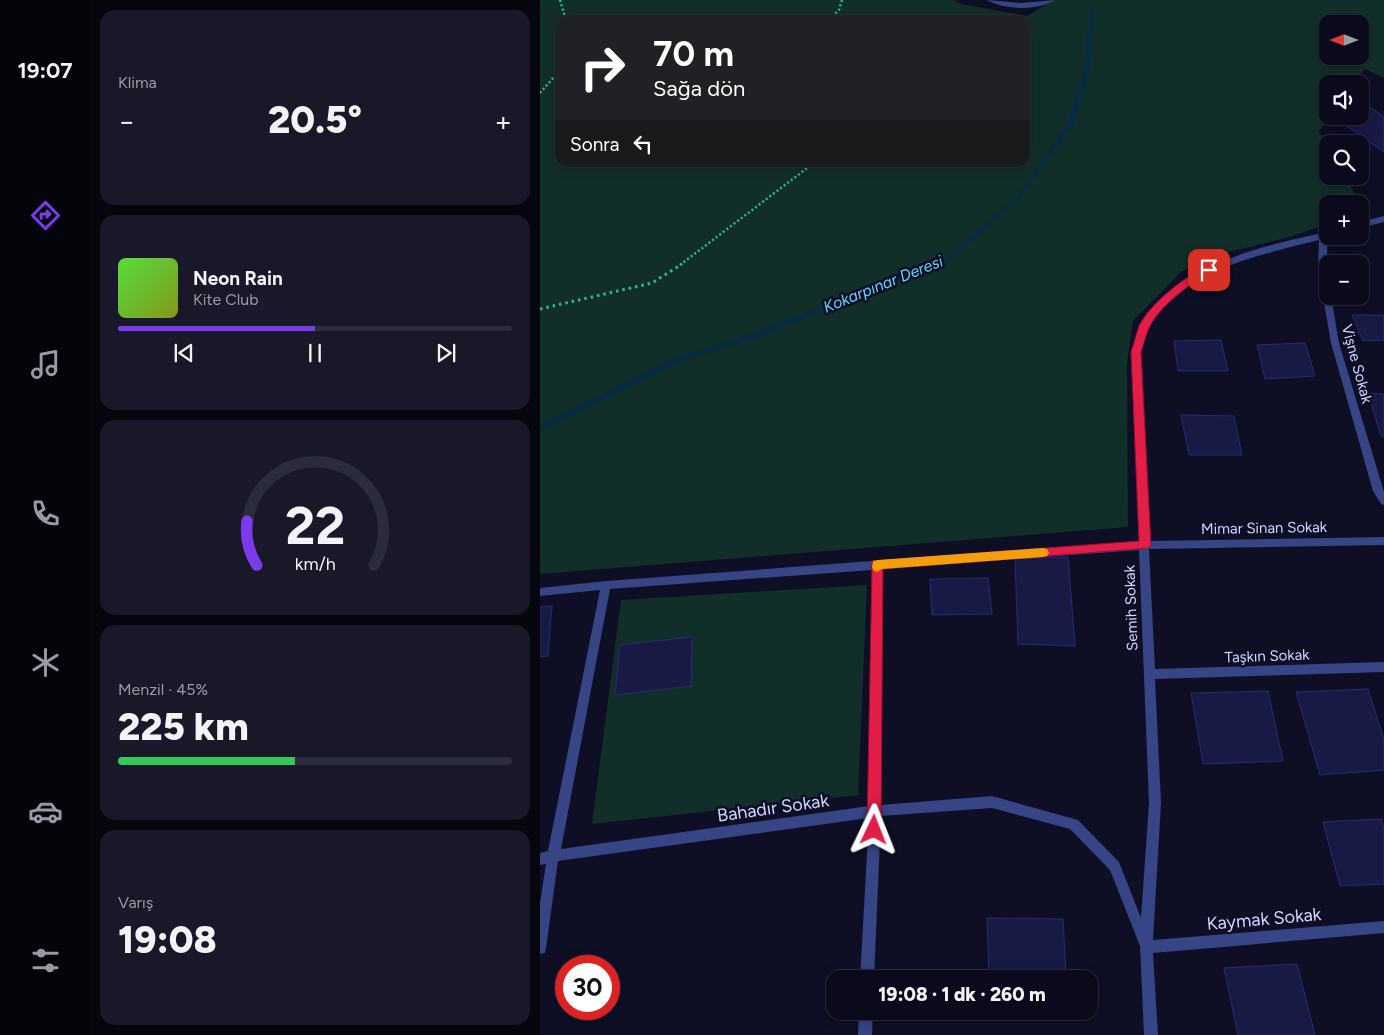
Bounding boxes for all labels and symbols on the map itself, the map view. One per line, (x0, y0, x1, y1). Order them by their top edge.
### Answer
north arrow (1319, 15, 1369, 65)
pin (1188, 249, 1230, 291)
water label: Kokarpınar Deresi (820, 251, 946, 317)
street label: Vişne Sokak (1338, 322, 1376, 406)
street label: Mimar Sinan Sokak (1201, 518, 1328, 538)
street label: Semih Sokak (1120, 564, 1141, 651)
street label: Taşkın Sokak (1224, 646, 1310, 666)
street label: Bahadır Sokak (716, 789, 831, 827)
position arrow (847, 803, 899, 855)
street label: Kaymak Sokak (1206, 903, 1322, 935)
speed limit sign: 30 (555, 955, 620, 1020)

